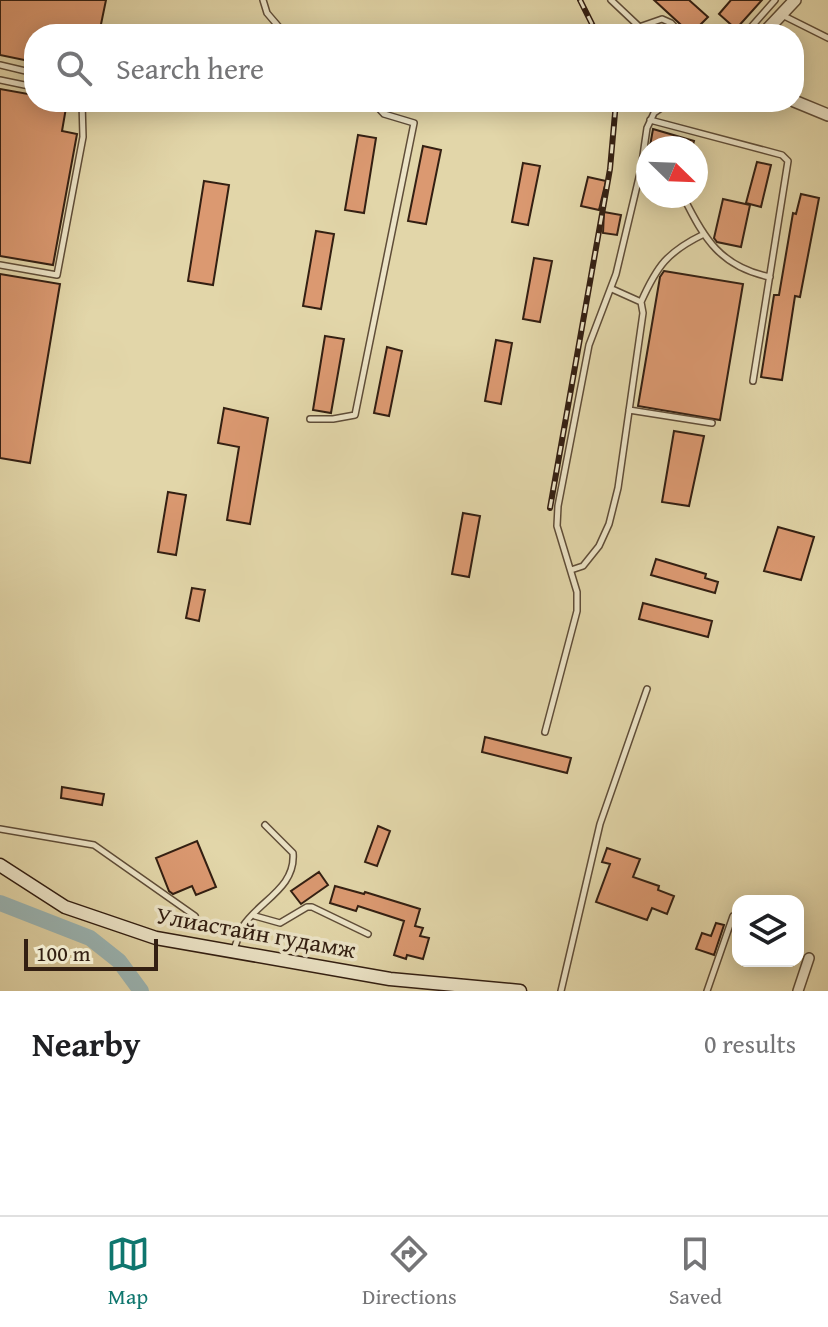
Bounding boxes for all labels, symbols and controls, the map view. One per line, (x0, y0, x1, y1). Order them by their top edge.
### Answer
search box (24, 24, 804, 112)
icon: search (52, 46, 96, 90)
text: Search here (116, 46, 264, 90)
north arrow (636, 136, 708, 208)
map controls (732, 895, 804, 967)
button: layers (732, 895, 804, 967)
street label: Улиастайн гудамж (153, 897, 359, 967)
scale bar (24, 935, 158, 971)
text: 100 m (36, 937, 91, 969)
text: Nearby (32, 1019, 141, 1068)
text: 0 results (704, 1024, 796, 1063)
tab: Map (106, 1232, 150, 1312)
tab: Directions (362, 1232, 457, 1312)
tab: Saved (669, 1232, 722, 1312)

